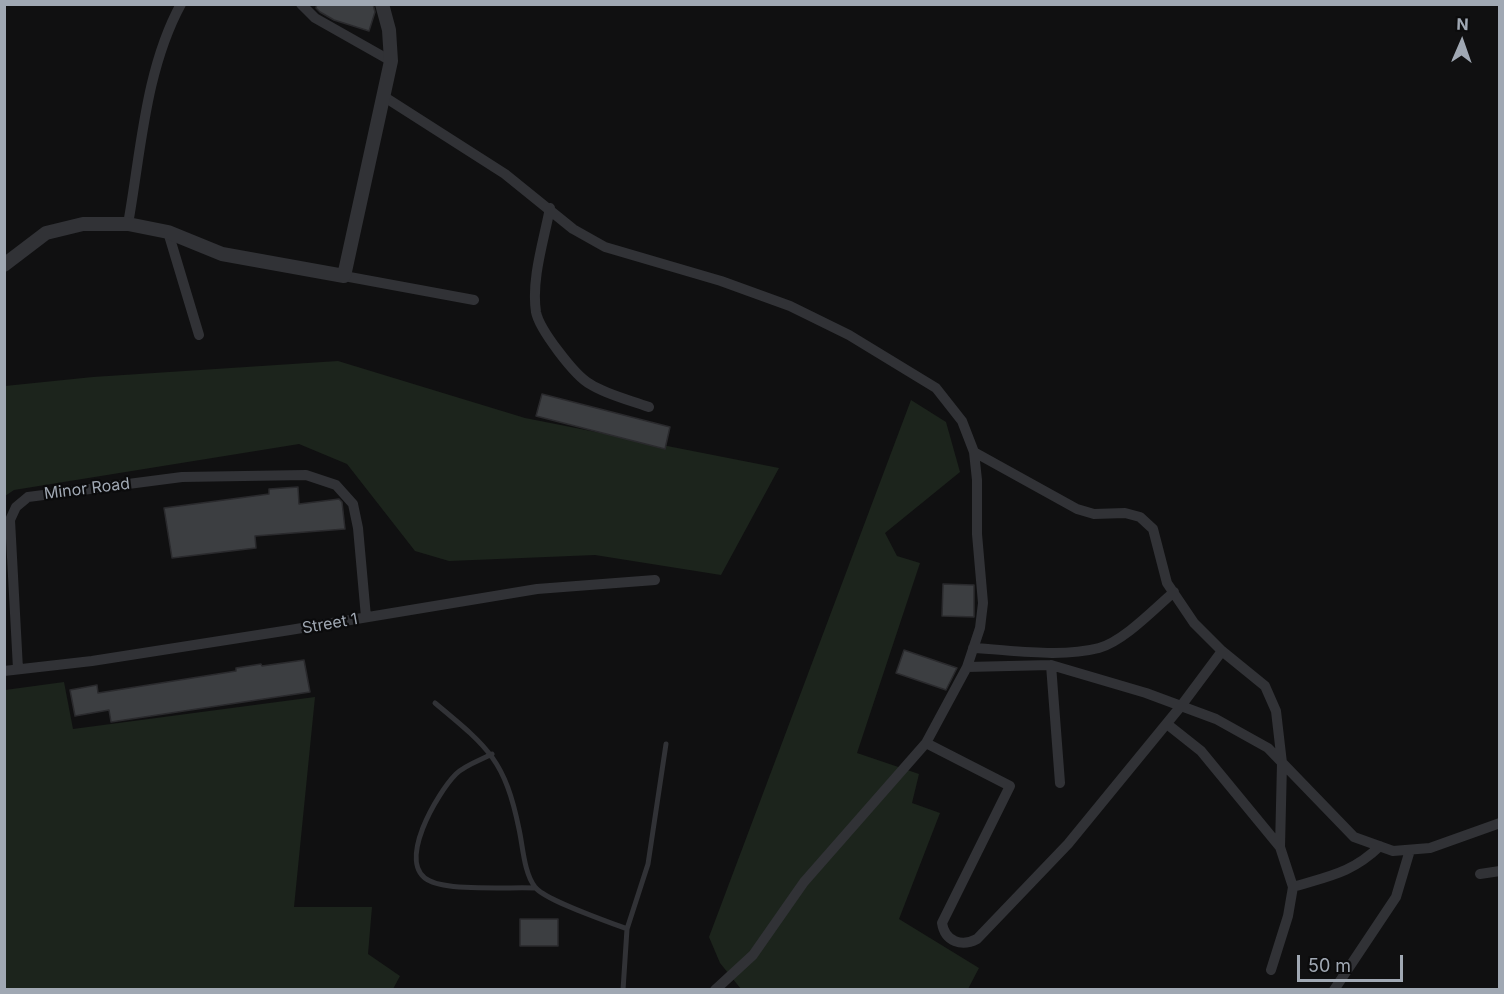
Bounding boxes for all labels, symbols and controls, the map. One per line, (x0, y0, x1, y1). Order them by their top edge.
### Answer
north arrow (1432, 12, 1492, 72)
text: N (1456, 14, 1469, 34)
street label: Minor Road (43, 474, 131, 504)
street label: Street 1 (301, 610, 359, 638)
scale bar (1300, 943, 1406, 981)
text: 50 m (1308, 955, 1351, 976)

